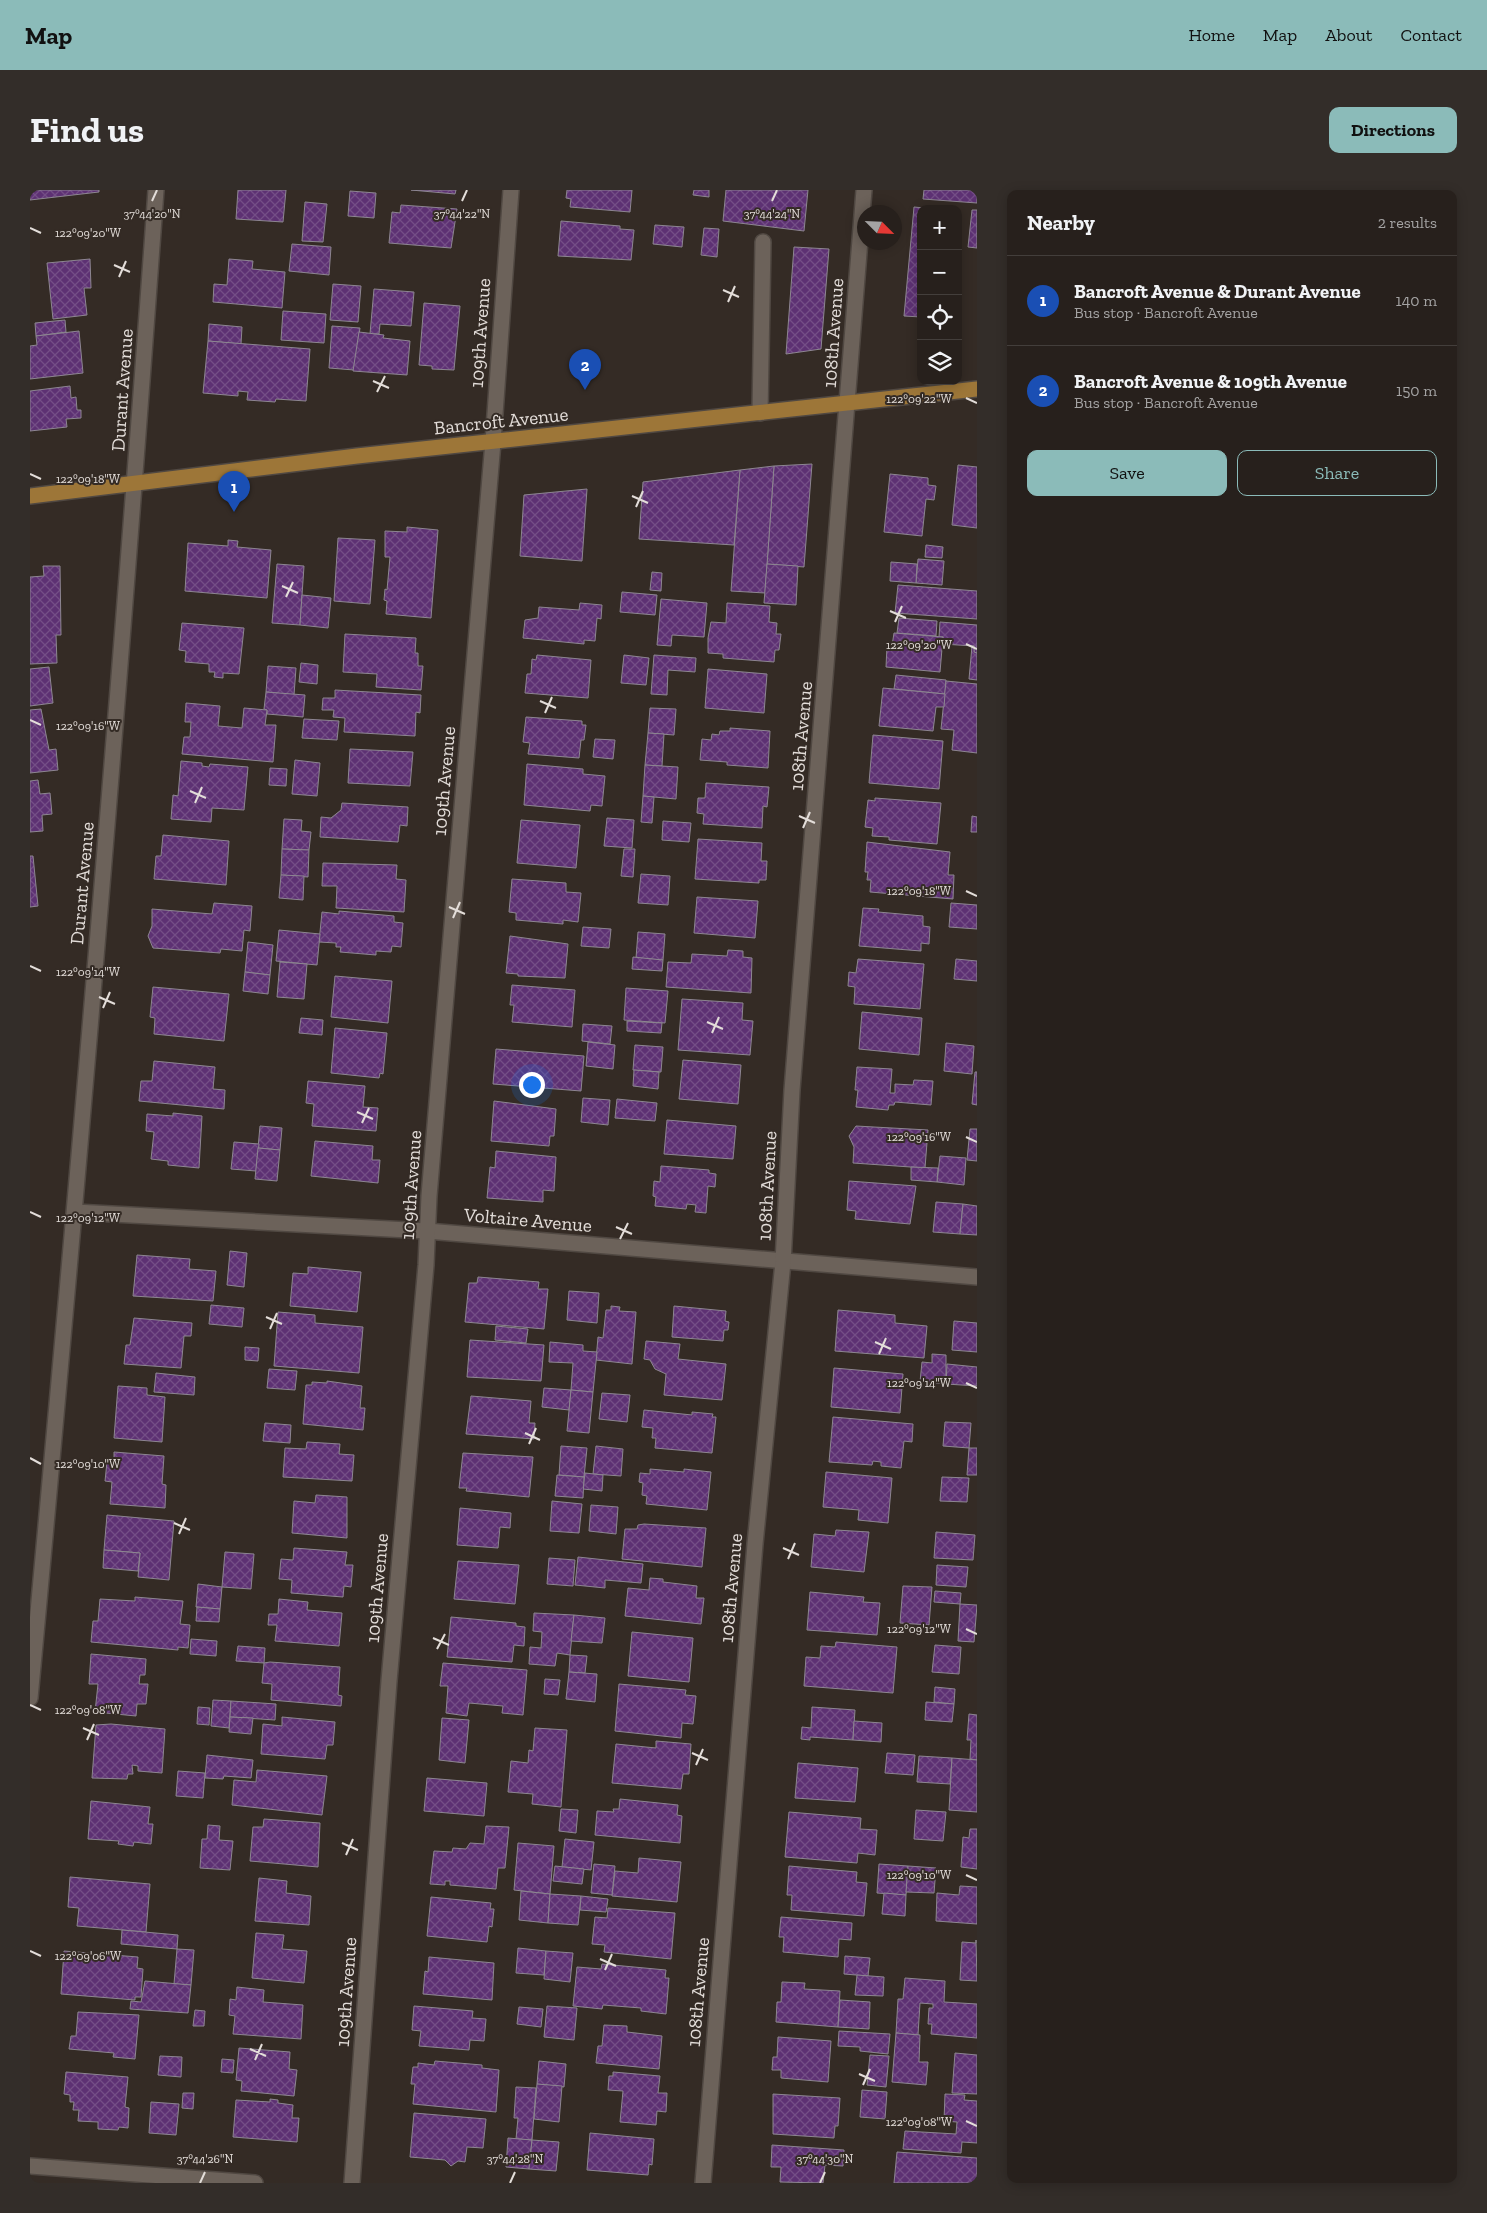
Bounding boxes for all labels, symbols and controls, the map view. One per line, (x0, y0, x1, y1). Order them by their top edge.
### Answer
text: Map (25, 21, 72, 50)
text: Home (1188, 24, 1235, 46)
text: Map (1263, 24, 1297, 46)
text: About (1325, 24, 1372, 46)
text: Contact (1400, 24, 1462, 46)
button: Directions (1329, 107, 1457, 153)
text: Find us (30, 109, 144, 151)
north arrow (857, 205, 902, 250)
map controls (917, 205, 962, 385)
button: + (917, 205, 962, 250)
text: 37°44'20"N (123, 207, 181, 221)
text: 37°44'22"N (434, 207, 490, 221)
text: 37°44'24"N (744, 207, 800, 221)
text: Nearby (1027, 210, 1095, 235)
text: 2 results (1378, 213, 1437, 232)
text: 122°09'20"W (55, 226, 122, 240)
button: − (917, 250, 962, 295)
street label: 109th Avenue (465, 277, 495, 389)
street label: 108th Avenue (818, 277, 848, 389)
text: Bancroft Avenue & Durant Avenue (1074, 280, 1361, 303)
text: 1 (1040, 291, 1046, 310)
text: 140 m (1396, 291, 1437, 310)
button: locate (917, 295, 962, 340)
text: Bus stop · Bancroft Avenue (1074, 303, 1258, 322)
street label: Durant Avenue (106, 328, 138, 452)
button: layers (917, 340, 962, 385)
pin: 2 (569, 349, 601, 390)
text: Bancroft Avenue & 109th Avenue (1074, 370, 1347, 393)
text: 2 (1039, 381, 1047, 400)
text: 150 m (1396, 381, 1437, 400)
text: 122°09'22"W (886, 392, 952, 406)
text: Bus stop · Bancroft Avenue (1074, 393, 1258, 412)
street label: Bancroft Avenue (433, 402, 569, 439)
button: Save (1027, 450, 1227, 496)
button: Share (1237, 450, 1437, 496)
pin: 1 (218, 471, 250, 512)
text: 122°09'18"W (56, 472, 121, 486)
text: 122°09'20"W (886, 638, 953, 652)
street label: 108th Avenue (785, 680, 817, 792)
text: 122°09'16"W (56, 719, 121, 733)
street label: 109th Avenue (428, 725, 460, 837)
street label: Durant Avenue (65, 821, 99, 945)
text: 122°09'18"W (887, 884, 952, 898)
text: 122°09'14"W (56, 965, 121, 979)
your location (519, 1072, 545, 1098)
street label: 109th Avenue (396, 1129, 426, 1241)
street label: 108th Avenue (753, 1130, 781, 1241)
text: 122°09'16"W (887, 1130, 952, 1144)
street label: Voltaire Avenue (462, 1203, 593, 1237)
text: 122°09'12"W (56, 1211, 121, 1225)
text: 122°09'14"W (887, 1376, 952, 1390)
text: 122°09'10"W (56, 1457, 121, 1471)
street label: 109th Avenue (361, 1532, 393, 1644)
street label: 108th Avenue (715, 1532, 747, 1644)
text: 122°09'12"W (887, 1622, 952, 1636)
text: 122°09'08"W (55, 1703, 122, 1717)
text: 122°09'10"W (887, 1868, 952, 1882)
street label: 109th Avenue (331, 1936, 361, 2048)
street label: 108th Avenue (682, 1936, 714, 2048)
text: 122°09'06"W (55, 1949, 122, 1963)
text: 122°09'08"W (886, 2115, 953, 2129)
text: 37°44'26"N (177, 2152, 233, 2166)
text: 37°44'28"N (487, 2152, 543, 2166)
text: 37°44'30"N (797, 2152, 854, 2166)

